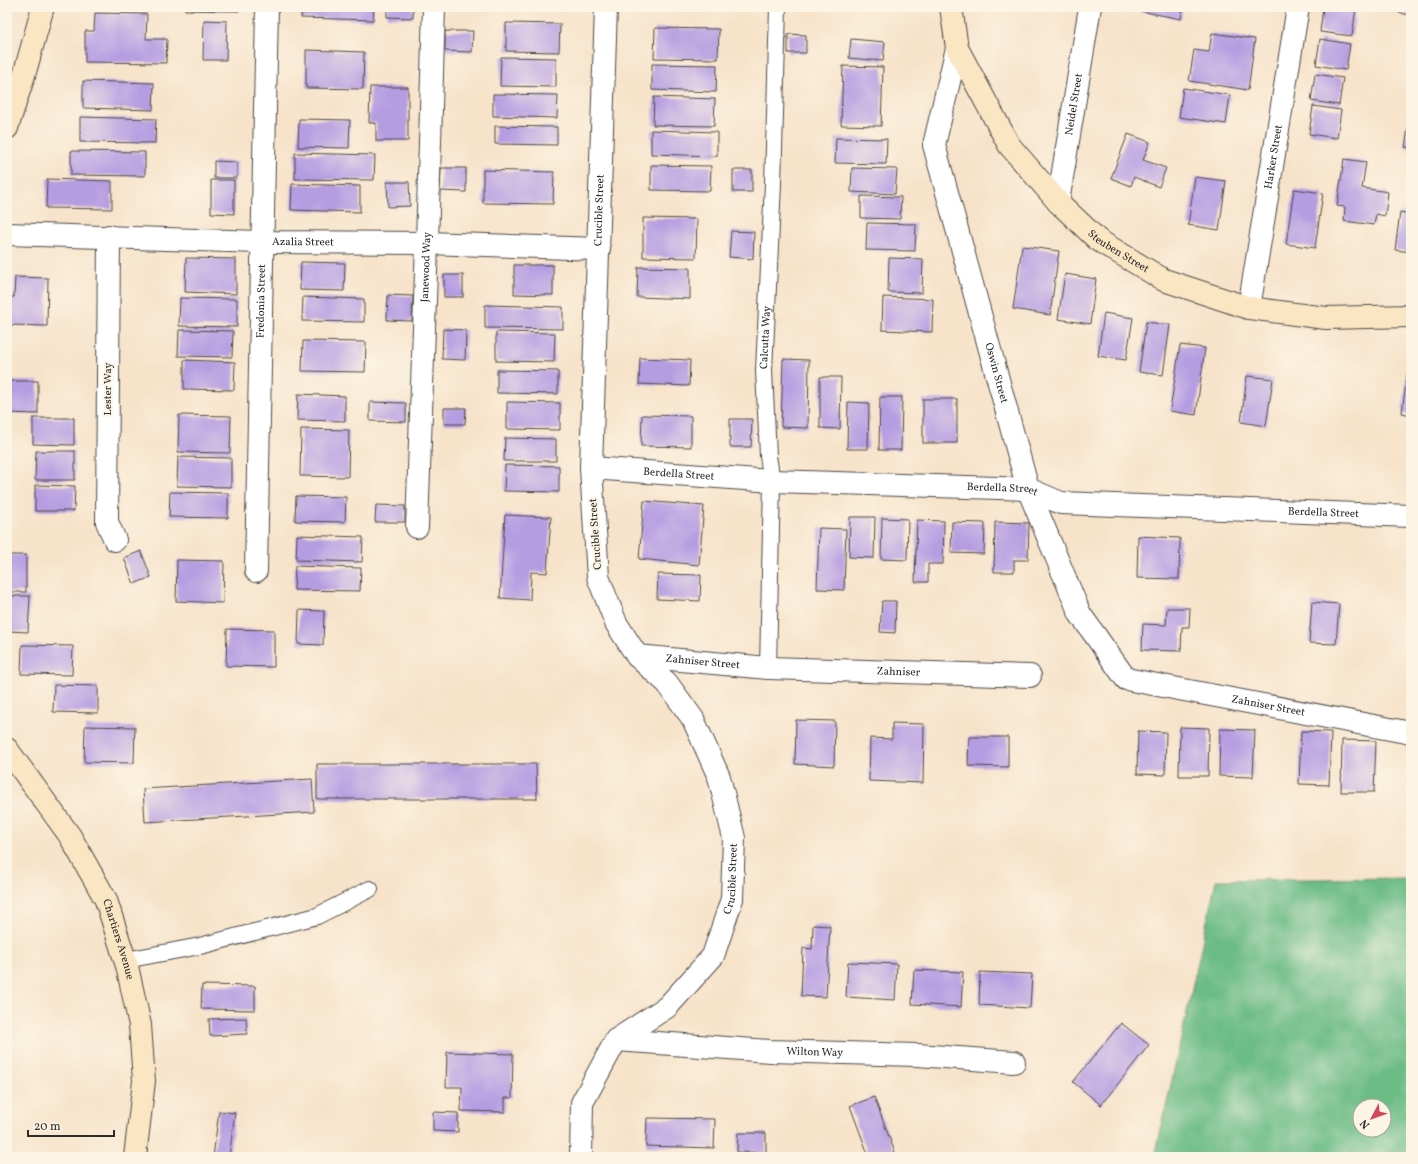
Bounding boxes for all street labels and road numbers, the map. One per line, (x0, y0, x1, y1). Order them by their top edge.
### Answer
street label: Neidel Street (1062, 72, 1087, 136)
street label: Harker Street (1261, 124, 1286, 190)
street label: Crucible Street (591, 174, 608, 246)
street label: Steuben Street (1084, 226, 1152, 277)
street label: Janewood Way (417, 232, 435, 303)
street label: Azalia Street (272, 235, 334, 250)
street label: Fredonia Street (253, 264, 269, 338)
street label: Calcutta Way (757, 305, 775, 370)
street label: Oswin Street (981, 341, 1012, 405)
street label: Lester Way (101, 363, 116, 415)
street label: Berdella Street (643, 464, 715, 484)
street label: Berdella Street (967, 480, 1040, 500)
street label: Crucible Street (586, 498, 606, 570)
street label: Berdella Street (1287, 504, 1359, 522)
street label: Zahniser Street (665, 651, 741, 673)
street label: Zahniser (876, 664, 921, 680)
street label: Zahniser Street (1230, 692, 1306, 720)
street label: Crucible Street (720, 843, 741, 917)
street label: Chartiers Avenue (99, 897, 137, 981)
street label: Wilton Way (786, 1044, 843, 1060)

